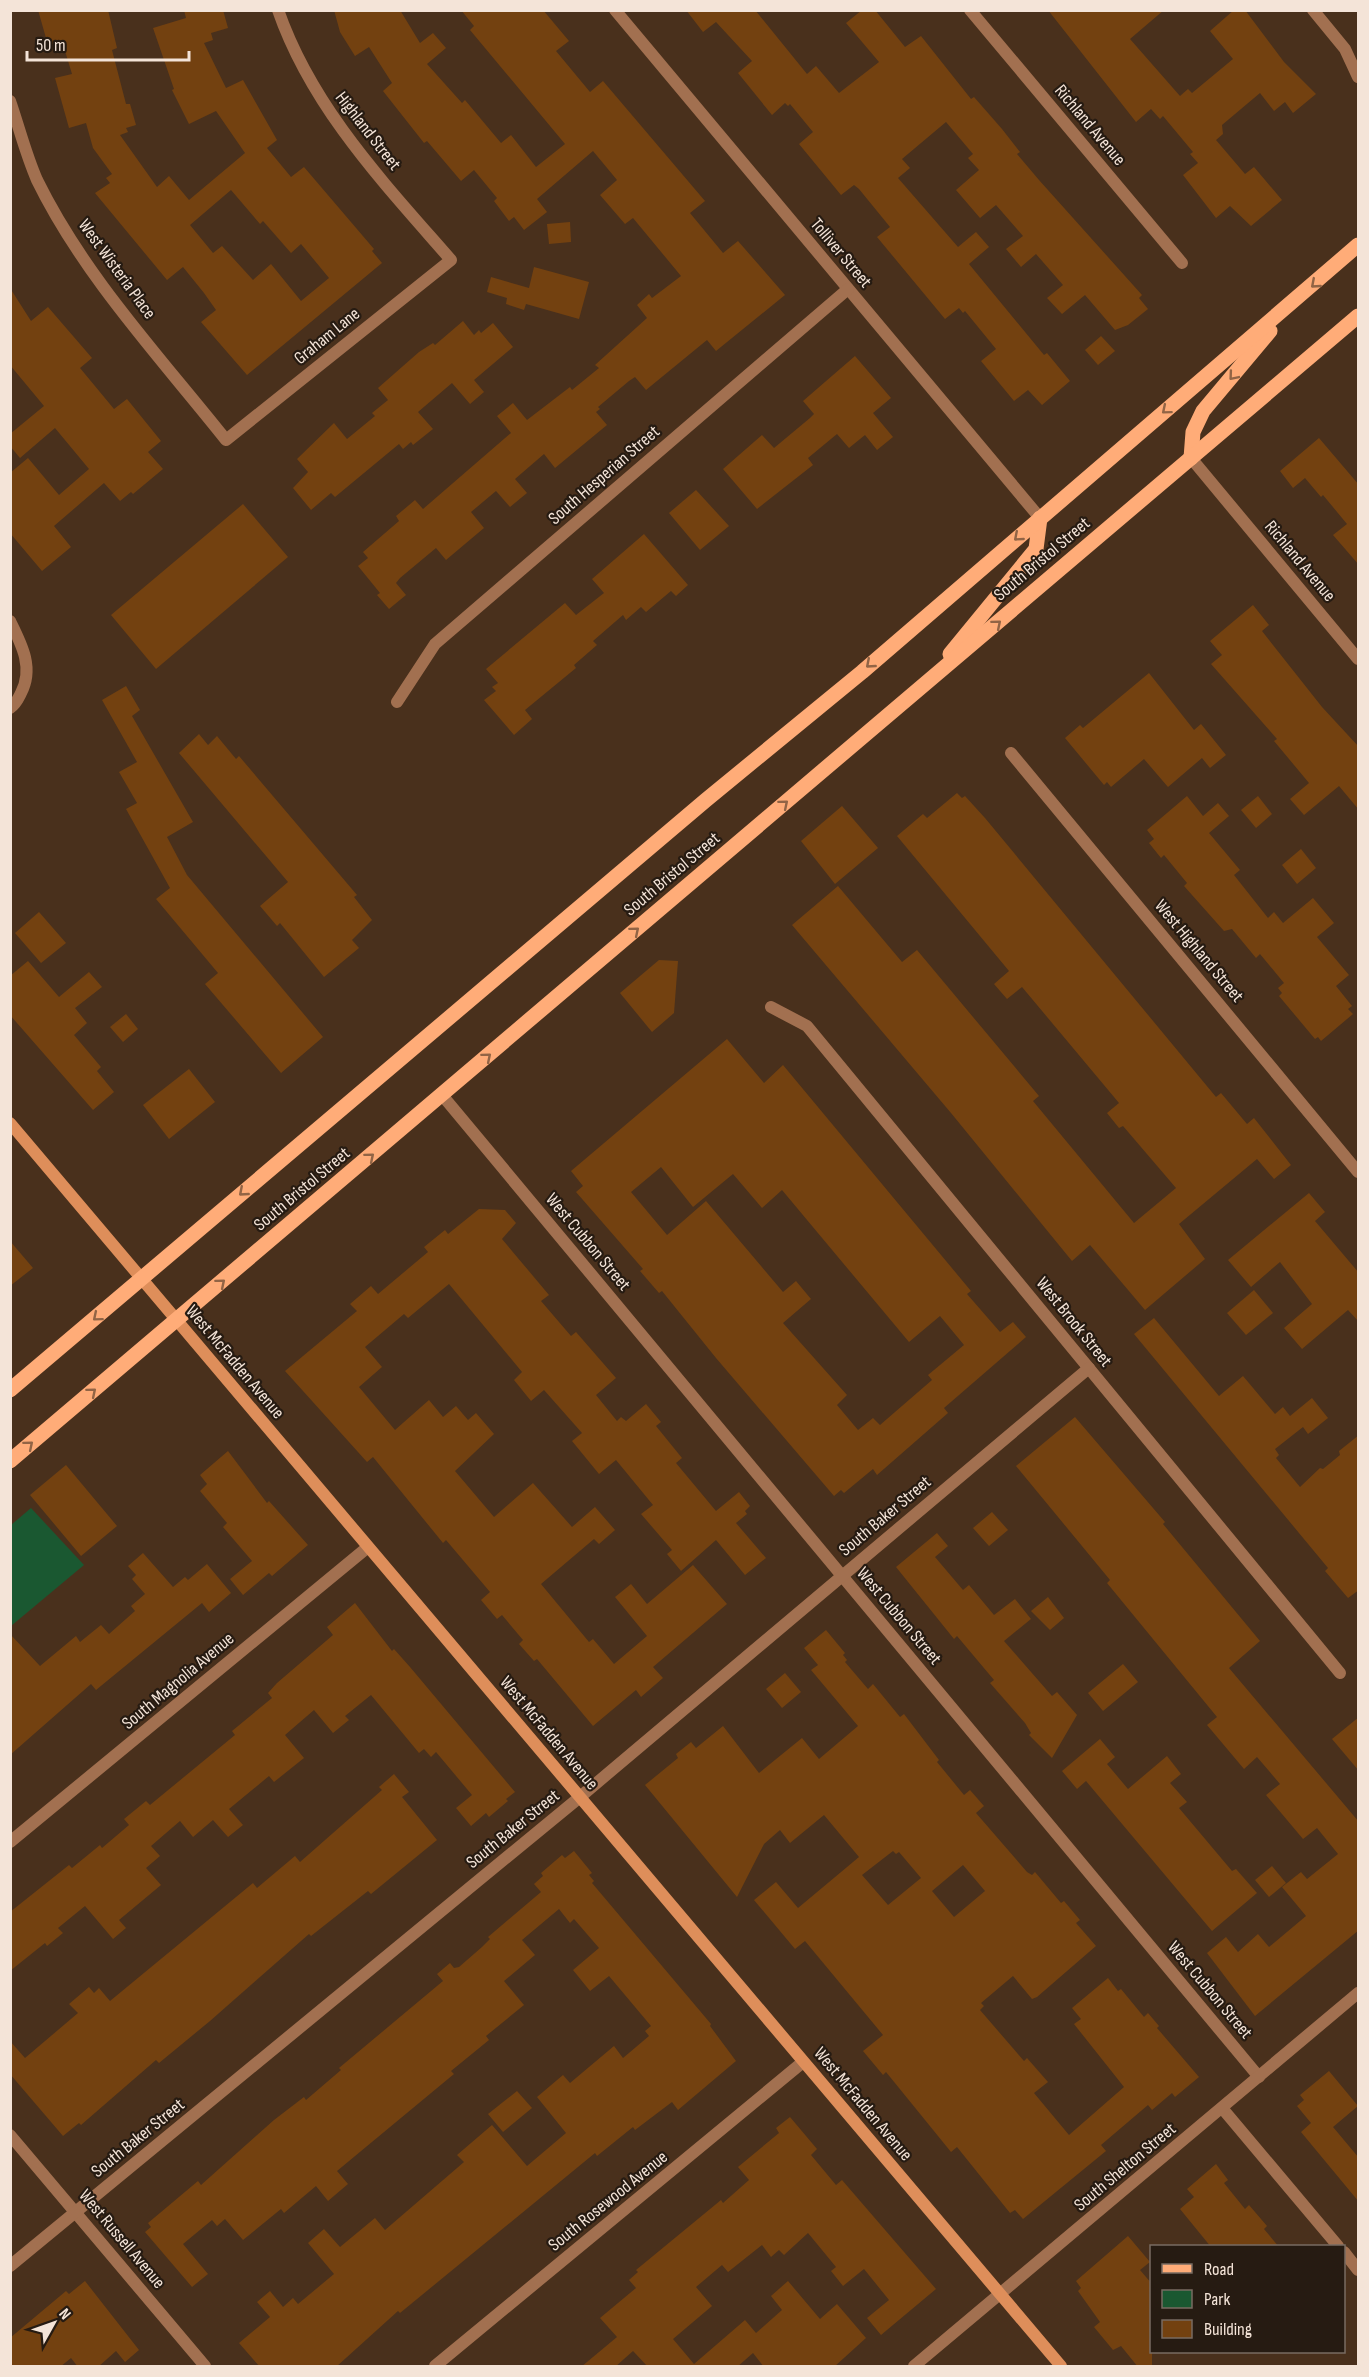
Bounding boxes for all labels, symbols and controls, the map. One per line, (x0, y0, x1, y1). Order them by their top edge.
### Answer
scale bar (27, 24, 189, 62)
text: 50 m (36, 35, 66, 56)
street label: Richland Avenue (1050, 80, 1130, 170)
street label: Highland Street (331, 88, 405, 175)
street label: Tolliver Street (806, 214, 876, 292)
street label: West Wisteria Place (74, 215, 160, 323)
one-way arrow (1311, 277, 1321, 288)
street label: Graham Lane (290, 303, 364, 369)
one-way arrow (1229, 369, 1240, 380)
one-way arrow (1162, 403, 1173, 414)
street label: South Hesperian Street (544, 421, 664, 529)
street label: South Bristol Street (990, 512, 1095, 605)
street label: Richland Avenue (1260, 516, 1340, 606)
one-way arrow (1014, 530, 1025, 541)
one-way arrow (990, 620, 1001, 631)
one-way arrow (866, 657, 877, 668)
one-way arrow (777, 800, 788, 811)
street label: South Bristol Street (620, 827, 725, 920)
street label: West Highland Street (1150, 896, 1248, 1007)
one-way arrow (628, 927, 639, 938)
one-way arrow (480, 1053, 491, 1064)
street label: South Bristol Street (250, 1142, 355, 1235)
one-way arrow (363, 1153, 374, 1164)
one-way arrow (239, 1185, 250, 1196)
street label: West Cubbon Street (541, 1189, 635, 1295)
street label: West Brook Street (1032, 1273, 1117, 1371)
one-way arrow (214, 1279, 225, 1290)
street label: West McFadden Avenue (181, 1301, 289, 1423)
one-way arrow (93, 1310, 104, 1321)
one-way arrow (85, 1389, 96, 1400)
one-way arrow (22, 1442, 33, 1453)
street label: South Baker Street (835, 1471, 936, 1561)
street label: West Cubbon Street (852, 1563, 946, 1669)
street label: South Magnolia Avenue (118, 1628, 238, 1734)
street label: West McFadden Avenue (495, 1672, 603, 1794)
street label: South Baker Street (462, 1785, 564, 1873)
street label: West Cubbon Street (1163, 1937, 1257, 2043)
street label: West McFadden Avenue (809, 2043, 917, 2165)
street label: South Baker Street (87, 2094, 189, 2182)
street label: South Shelton Street (1070, 2118, 1180, 2216)
street label: South Rosewood Avenue (544, 2146, 672, 2256)
street label: West Russell Avenue (74, 2185, 170, 2293)
legend (1150, 2245, 1345, 2353)
text: Road (1204, 2259, 1234, 2280)
text: Park (1204, 2289, 1230, 2310)
north arrow (24, 2293, 84, 2353)
text: N (54, 2305, 74, 2324)
text: Building (1204, 2319, 1252, 2340)

